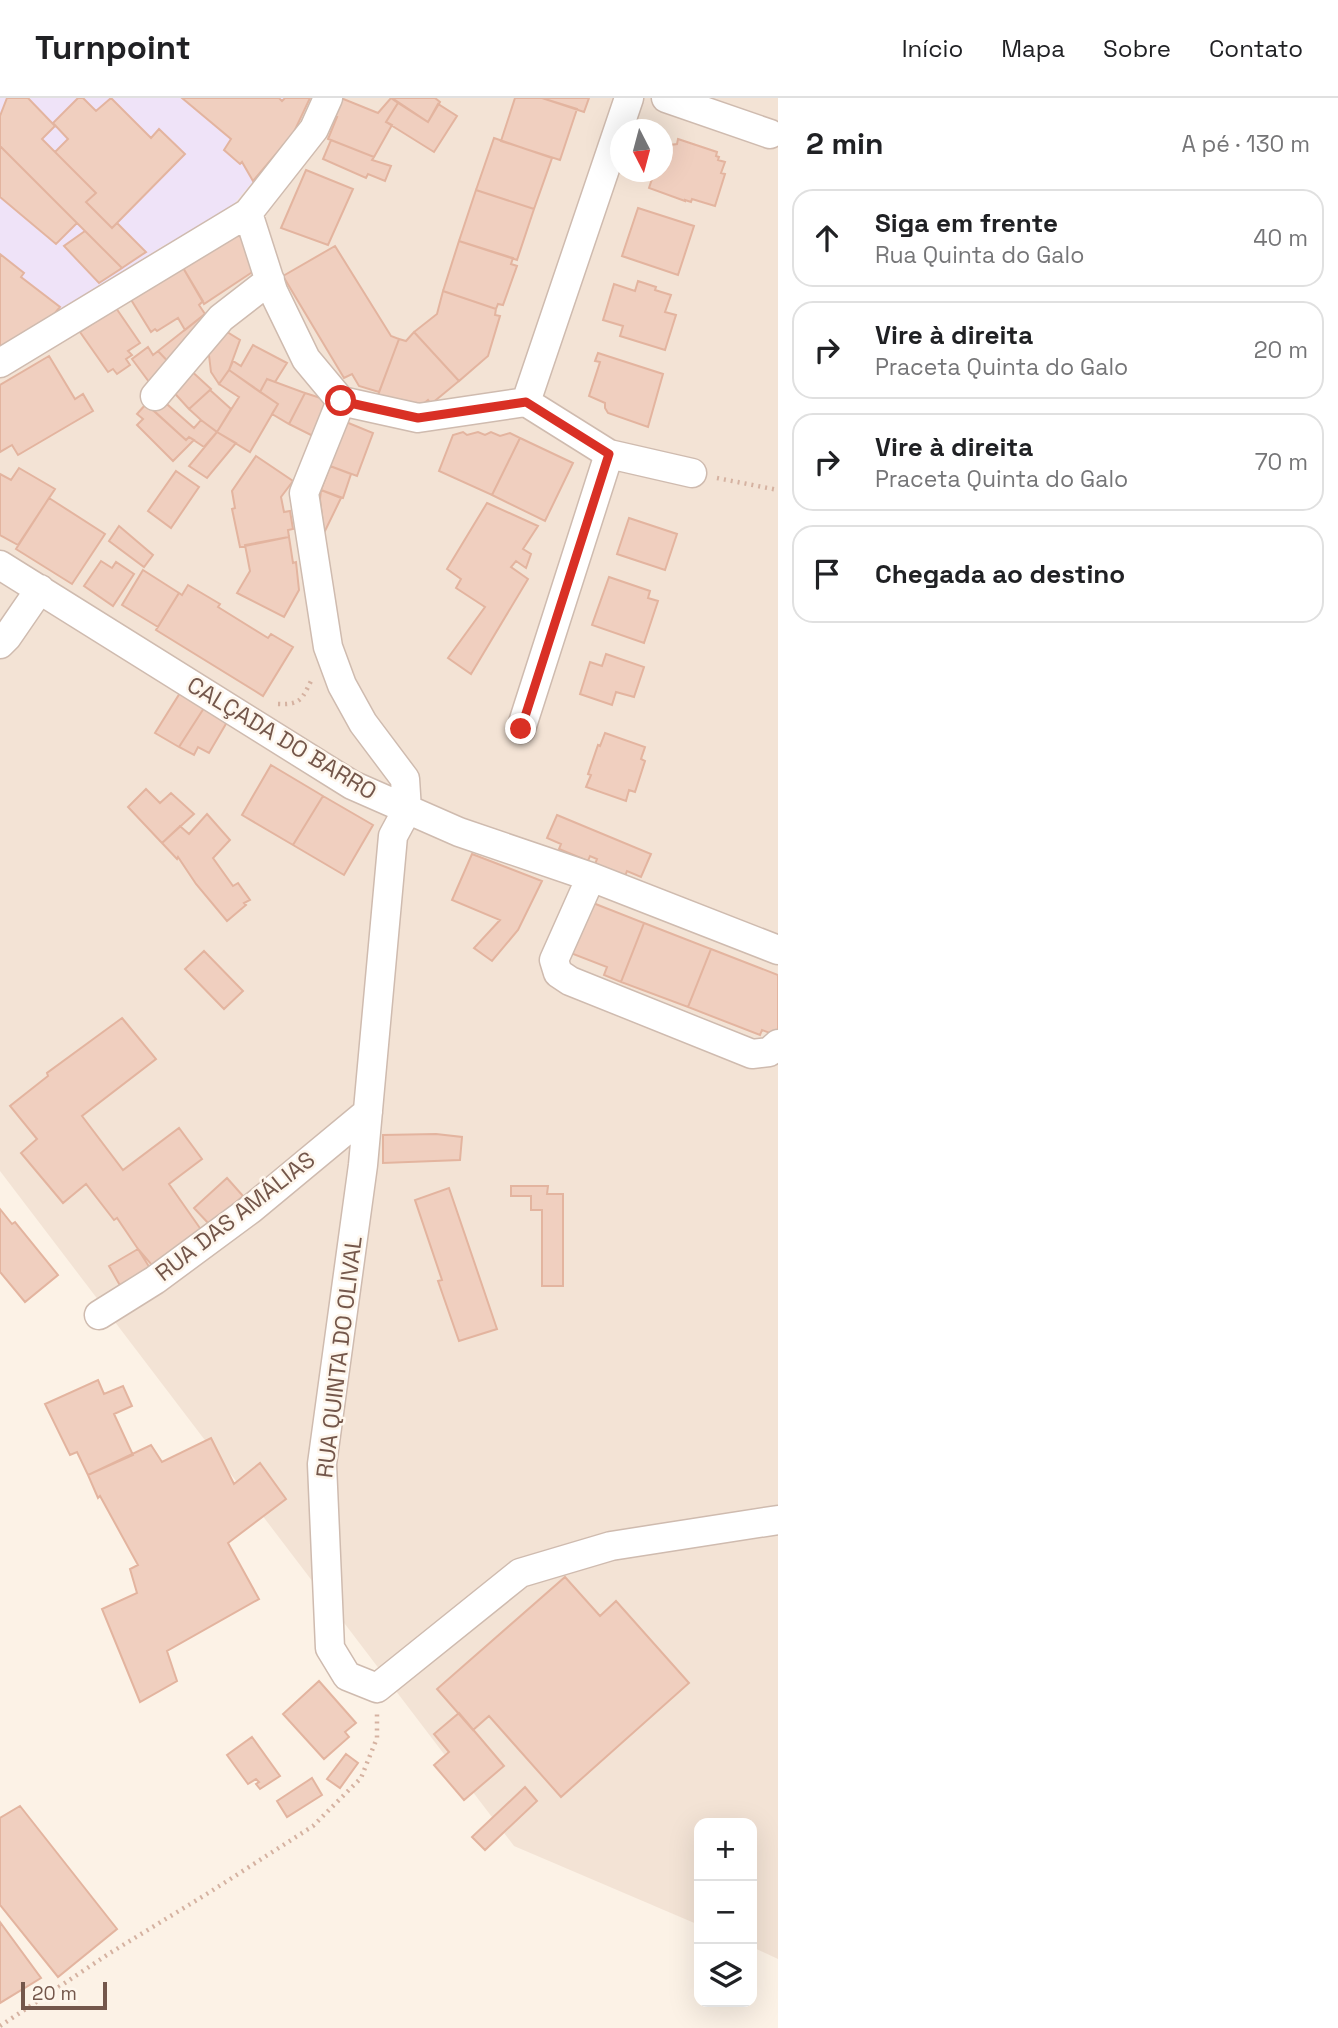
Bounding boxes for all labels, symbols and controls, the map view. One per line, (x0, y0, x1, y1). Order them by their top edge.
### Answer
text: Turnpoint (35, 27, 191, 69)
text: Início (902, 33, 963, 64)
text: Mapa (1001, 33, 1065, 64)
text: Sobre (1103, 33, 1171, 64)
text: Contato (1209, 33, 1303, 64)
north arrow (610, 119, 673, 182)
text: 2 min (806, 124, 884, 163)
text: A pé · 130 m (1181, 129, 1310, 159)
text: Siga em frente (875, 206, 1058, 240)
icon: ahead (808, 219, 846, 257)
text: 40 m (1253, 223, 1308, 253)
text: Rua Quinta do Galo (875, 240, 1084, 270)
text: Vire à direita (875, 318, 1033, 352)
icon: right (808, 331, 846, 369)
text: 20 m (1254, 335, 1308, 365)
text: Praceta Quinta do Galo (875, 352, 1128, 382)
route start (325, 385, 356, 416)
text: Vire à direita (875, 430, 1033, 464)
icon: right (808, 443, 846, 481)
text: 70 m (1255, 447, 1308, 477)
text: Praceta Quinta do Galo (875, 464, 1128, 494)
icon: arrive (808, 555, 846, 593)
text: Chegada ao destino (875, 557, 1125, 591)
street label: CALÇADA DO BARRO (182, 670, 382, 806)
route end (505, 713, 536, 744)
street label: RUA DAS AMÁLIAS (149, 1144, 321, 1288)
street label: RUA QUINTA DO OLIVAL (309, 1234, 369, 1480)
map controls (694, 1818, 757, 2007)
button: + (694, 1818, 757, 1881)
button: − (694, 1881, 757, 1944)
button: layers (694, 1944, 757, 2007)
scale bar (21, 1979, 107, 2011)
text: 20 m (32, 1981, 77, 2006)

